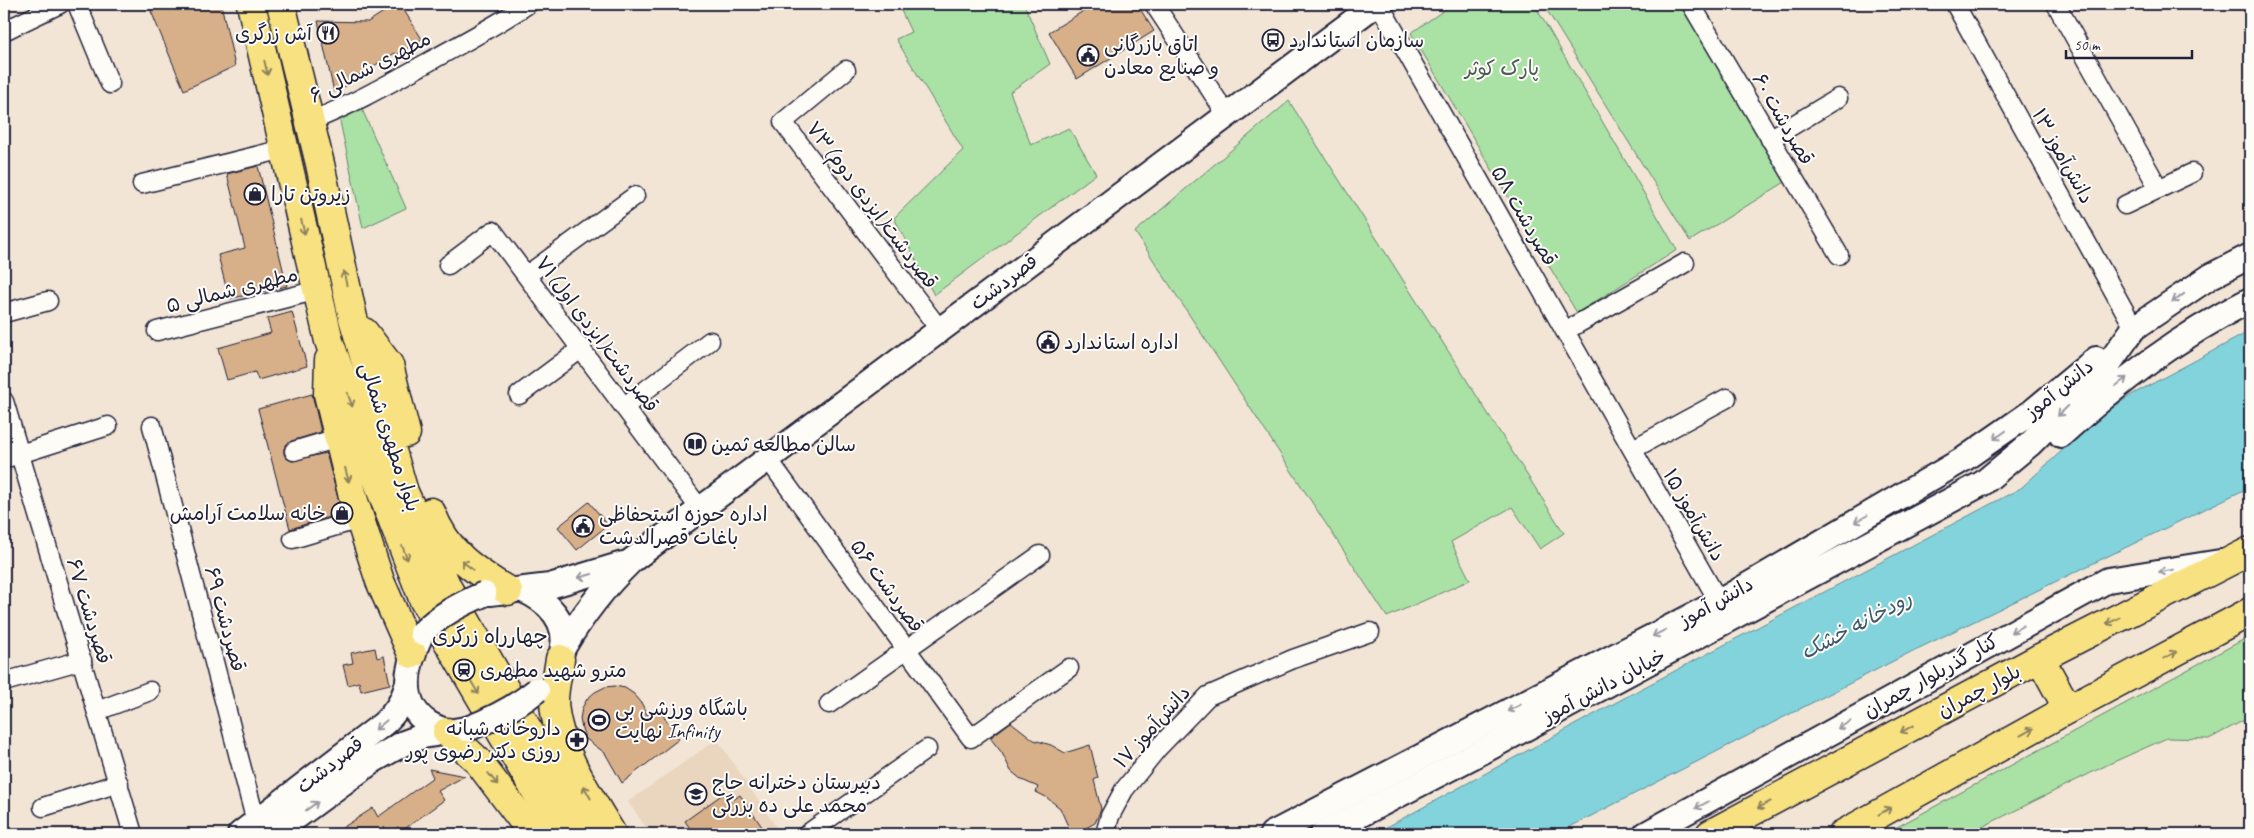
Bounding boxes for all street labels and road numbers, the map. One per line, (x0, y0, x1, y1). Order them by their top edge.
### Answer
street label: ۶ مطهری شمالی (305, 26, 435, 108)
street label: ۶۰ قصردشت (1747, 69, 1819, 169)
street label: دانش‌آموز ۱۳ (2027, 104, 2099, 208)
street label: ۷۳قصردشت(ایزدی دوم) (798, 116, 943, 296)
street label: قصردشت ۵۸ (1485, 162, 1563, 270)
street label: قصردشت (965, 248, 1043, 316)
street label: ۷۱قصردشت(ایزدی اول) (530, 251, 664, 417)
street label: ۵ مطهری شمالی (163, 262, 301, 318)
street label: دانش آموز (2018, 354, 2099, 426)
street label: بلوار مطهرى شمالى (354, 359, 426, 515)
street label: دانش‌آموز ۱۵ (1658, 464, 1730, 566)
street label: ۵۶ قصردشت (845, 534, 929, 638)
street label: ۶۷ قصردشت (61, 555, 117, 667)
street label: ۶۹ قصردشت (199, 564, 251, 674)
street label: دانش آموز (1673, 571, 1758, 634)
street label: کنار گذربلوار چمران (1859, 629, 2003, 723)
street label: خیابان دانش آموز (1536, 643, 1670, 730)
street label: بلوار چمران (1933, 659, 2025, 723)
street label: دانش‌آموز ۱۷ (1108, 680, 1196, 774)
street label: قصردشت (291, 731, 369, 799)

